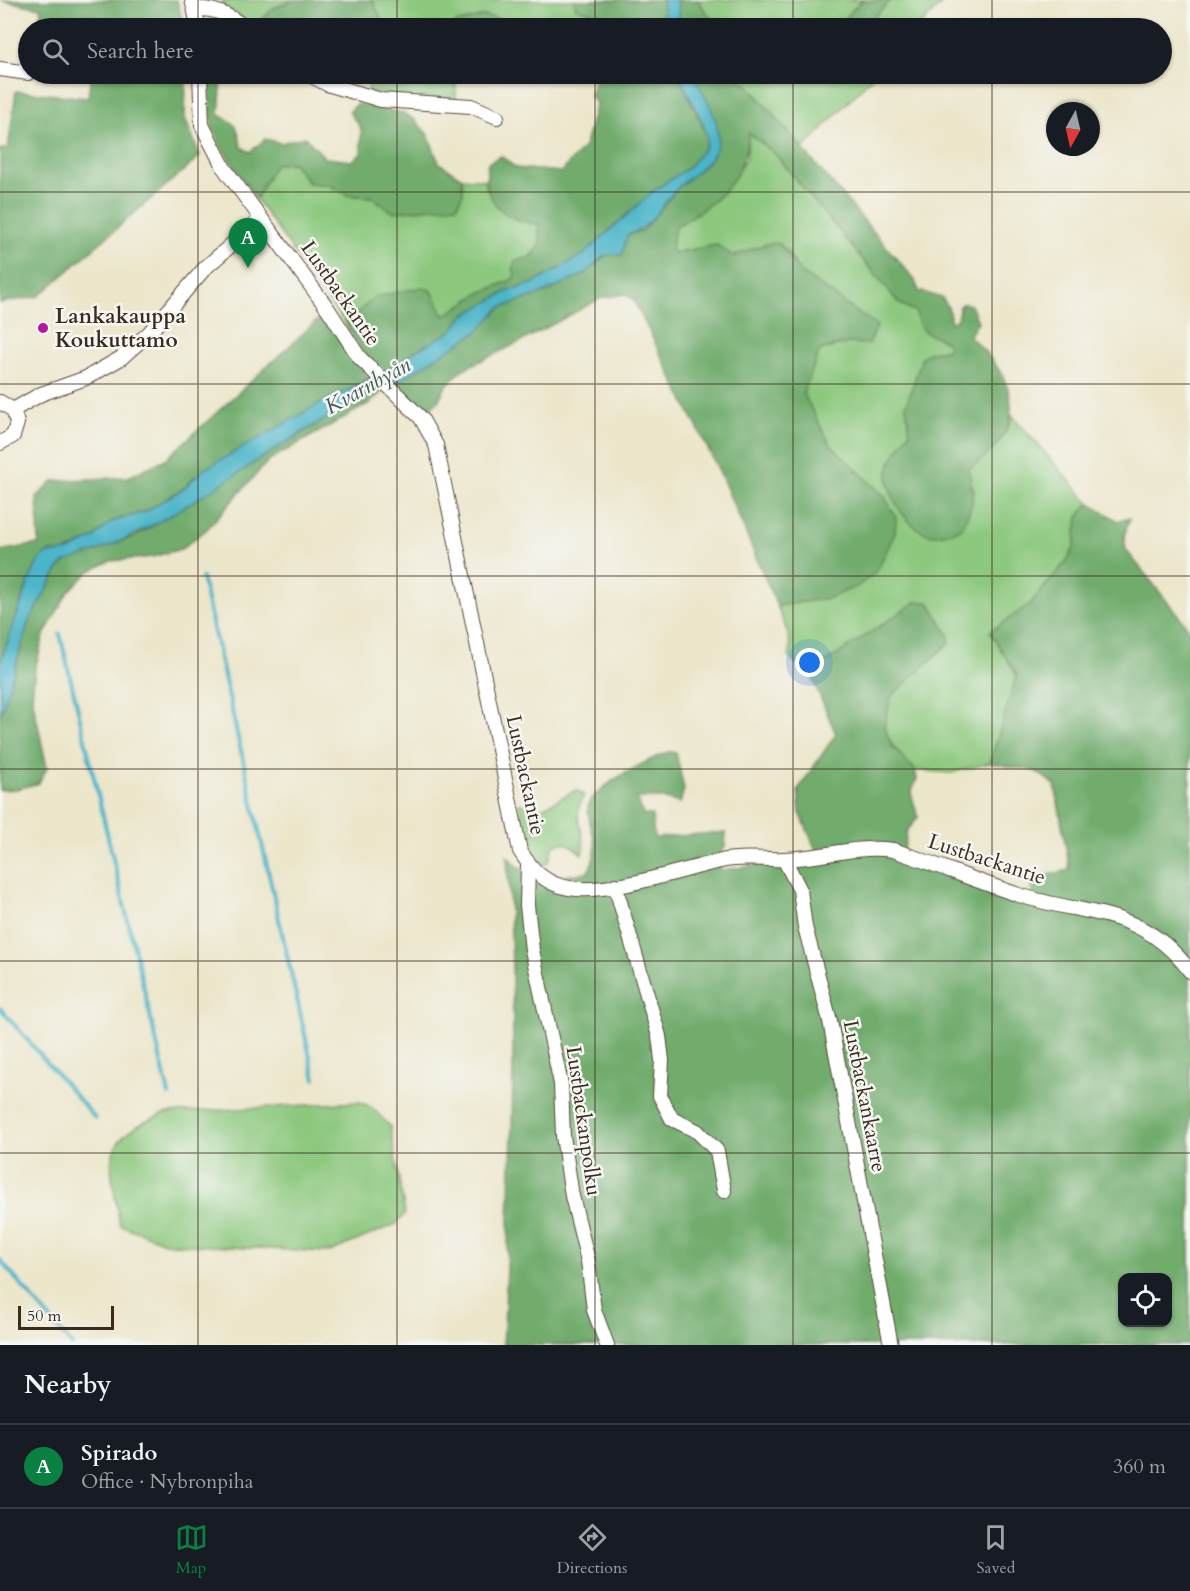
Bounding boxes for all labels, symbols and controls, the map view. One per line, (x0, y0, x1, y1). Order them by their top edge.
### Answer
search box (18, 18, 1172, 84)
icon: search (39, 35, 72, 68)
text: Search here (87, 36, 194, 66)
north arrow (1046, 102, 1100, 156)
pin: A (228, 218, 268, 268)
street label: Lustbackantie (294, 235, 387, 352)
place label: Lankakauppa Koukuttamo (55, 302, 187, 355)
marker: Lankakauppa Koukuttamo (36, 321, 50, 335)
water label: Kvarnbyån (319, 350, 416, 422)
your location (795, 648, 824, 677)
street label: Lustbackantie (499, 712, 552, 838)
street label: Lustbackantie (924, 827, 1049, 892)
street label: Lustbackankaarre (836, 1018, 893, 1175)
street label: Lustbackanpolku (559, 1044, 608, 1198)
map controls (1118, 1273, 1172, 1327)
button: locate (1118, 1273, 1172, 1327)
scale bar (18, 1303, 114, 1330)
text: 50 m (27, 1305, 61, 1327)
text: Nearby (24, 1367, 112, 1402)
text: Spirado (81, 1438, 157, 1468)
text: A (36, 1453, 51, 1480)
text: 360 m (1113, 1453, 1166, 1480)
text: Office · Nybronpiha (81, 1468, 253, 1495)
tab: Map (175, 1521, 208, 1579)
tab: Directions (557, 1521, 627, 1579)
tab: Saved (977, 1521, 1015, 1579)

